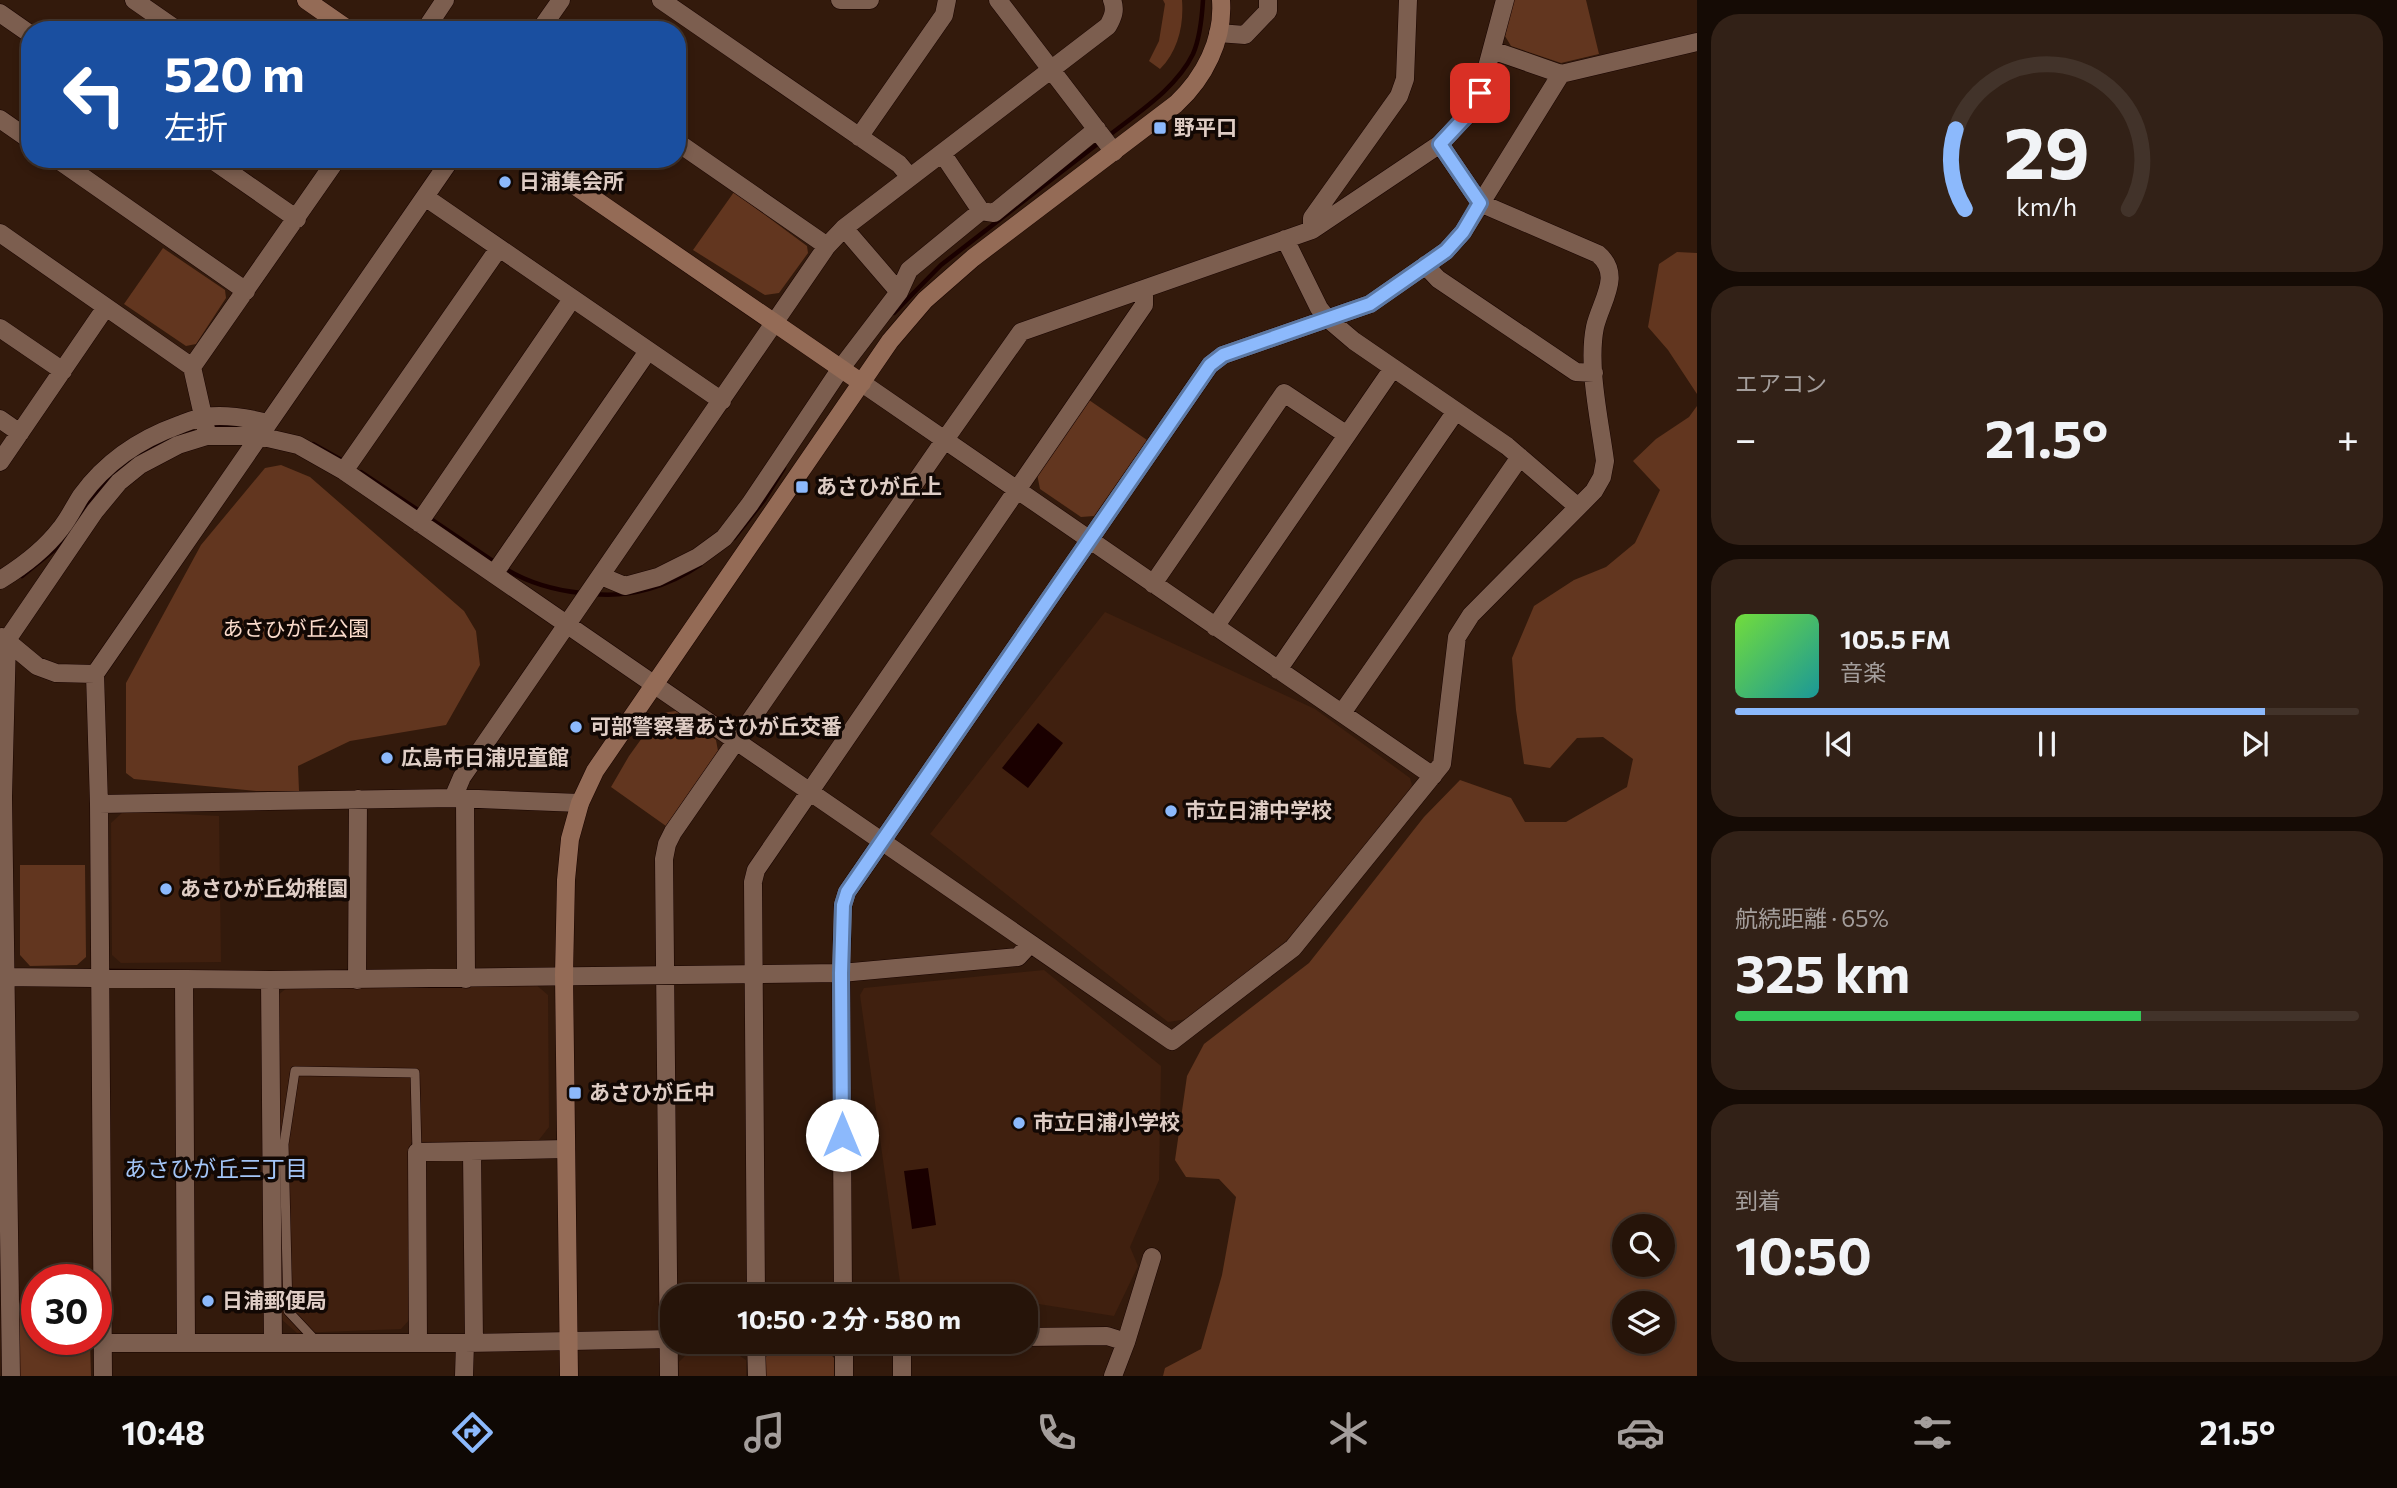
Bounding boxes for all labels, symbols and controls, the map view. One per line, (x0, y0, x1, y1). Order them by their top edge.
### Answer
text: 520 m (164, 42, 305, 102)
icon: left (49, 49, 140, 140)
pin (1450, 63, 1510, 123)
icon: arrive (1461, 74, 1499, 112)
text: 左折 (164, 106, 228, 146)
text: 29 (2004, 106, 2090, 195)
place label: 野平口 (1174, 114, 1237, 139)
marker: 野平口 (1152, 120, 1168, 136)
place label: 日浦集会所 (519, 168, 624, 193)
marker: 日浦集会所 (497, 174, 513, 190)
text: km/h (2017, 191, 2077, 221)
text: エアコン (1735, 369, 1827, 397)
text: 21.5° (1985, 405, 2108, 469)
text: − (1735, 414, 1757, 461)
text: + (2337, 414, 2359, 461)
place label: あさひが丘上 (816, 473, 942, 498)
marker: あさひが丘上 (794, 479, 810, 495)
park label: あさひが丘公園 (223, 615, 370, 640)
text: 105.5 FM (1840, 623, 1951, 654)
text: 音楽 (1840, 658, 1886, 686)
place label: 可部警察署あさひが丘交番 (590, 713, 842, 738)
marker: 可部警察署あさひが丘交番 (568, 719, 584, 735)
icon: previous (1820, 725, 1858, 763)
icon: pause (2028, 725, 2066, 763)
icon: next (2236, 725, 2274, 763)
place label: 広島市日浦児童館 (401, 744, 569, 769)
marker: 広島市日浦児童館 (379, 750, 395, 766)
place label: 市立日浦中学校 (1185, 797, 1332, 822)
marker: 市立日浦中学校 (1163, 803, 1179, 819)
place label: あさひが丘幼稚園 (180, 875, 348, 900)
marker: あさひが丘幼稚園 (158, 881, 174, 897)
text: 航続距離 · 65% (1735, 904, 1889, 932)
text: 325 km (1735, 940, 1910, 1004)
place label: あさひが丘中 (589, 1079, 715, 1104)
marker: あさひが丘中 (567, 1085, 583, 1101)
position arrow (805, 1098, 879, 1172)
place label: 市立日浦小学校 (1033, 1109, 1180, 1134)
marker: 市立日浦小学校 (1011, 1115, 1027, 1131)
district label: あさひが丘三丁目 (124, 1154, 308, 1182)
text: 到着 (1735, 1186, 1781, 1214)
map controls (1612, 1214, 1675, 1354)
button: search (1612, 1214, 1675, 1277)
text: 10:50 (1735, 1222, 1872, 1286)
speed limit sign: 30 (21, 1264, 112, 1355)
place label: 日浦郵便局 (222, 1287, 327, 1312)
button: layers (1612, 1291, 1675, 1354)
marker: 日浦郵便局 (200, 1293, 216, 1309)
text: 10:50 · 2 分 · 580 m (737, 1303, 961, 1334)
icon: directions (448, 1408, 497, 1457)
icon: music (740, 1408, 789, 1457)
icon: phone (1032, 1408, 1081, 1457)
icon: climate (1324, 1408, 1373, 1457)
icon: car (1616, 1408, 1665, 1457)
icon: filters (1908, 1408, 1957, 1457)
text: 10:48 (121, 1412, 205, 1452)
text: 21.5° (2199, 1412, 2275, 1452)

